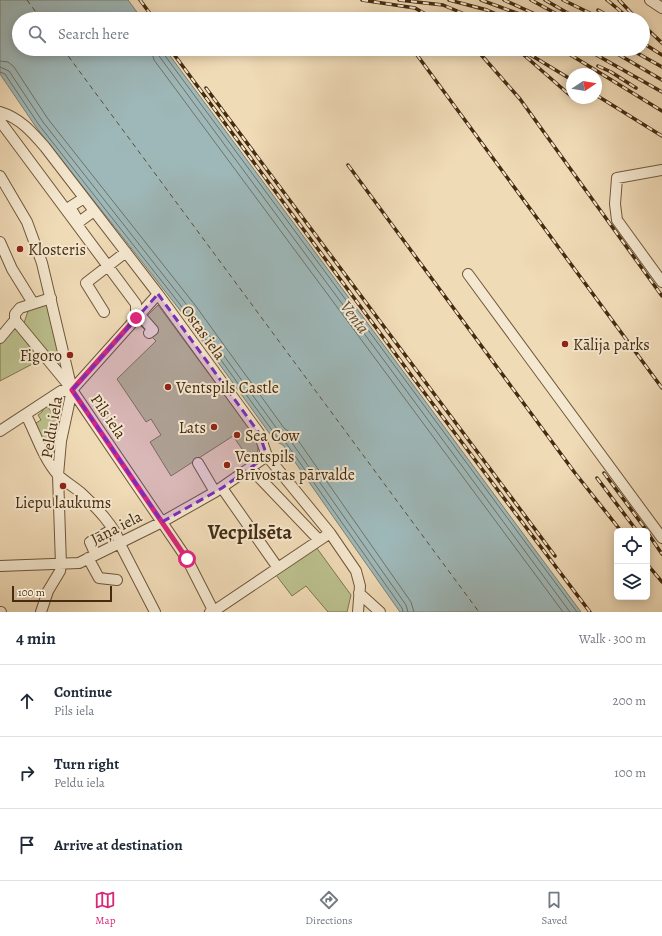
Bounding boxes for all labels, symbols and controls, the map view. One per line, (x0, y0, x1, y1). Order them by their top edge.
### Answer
search box (12, 12, 650, 56)
icon: search (26, 23, 48, 45)
text: Search here (58, 24, 129, 44)
north arrow (566, 68, 602, 104)
place label: Klosteris (28, 239, 86, 261)
marker: Klosteris (15, 244, 25, 254)
water label: Venta (335, 296, 375, 339)
street label: Ostas iela (176, 301, 231, 365)
route end (127, 309, 145, 327)
place label: Kālija parks (573, 334, 650, 356)
marker: Kālija parks (560, 339, 570, 349)
place label: Figoro (20, 345, 62, 367)
marker: Figoro (65, 350, 75, 360)
place label: Ventspils Castle (175, 377, 279, 399)
marker: Ventspils Castle (163, 382, 173, 392)
street label: Pils iela (85, 390, 131, 444)
street label: Peldu iela (36, 394, 68, 460)
place label: Lats (179, 417, 206, 439)
marker: Lats (209, 422, 219, 432)
place label: Sea Cow (245, 425, 300, 447)
marker: Sea Cow (232, 430, 242, 440)
place label: Ventspils Brīvostas pārvalde (234, 446, 355, 486)
marker: Ventspils Brīvostas pārvalde (222, 460, 232, 470)
marker: Liepu laukums (58, 481, 68, 491)
place label: Liepu laukums (15, 492, 111, 514)
street label: Jāņa iela (87, 505, 146, 550)
district label: Vecpilsēta (207, 519, 293, 546)
map controls (614, 528, 650, 600)
button: locate (614, 528, 650, 564)
route start (178, 550, 196, 568)
button: layers (614, 564, 650, 600)
scale bar (12, 584, 112, 603)
text: 100 m (18, 585, 45, 600)
text: 4 min (16, 627, 56, 650)
text: Walk · 300 m (579, 630, 646, 647)
text: Continue (54, 682, 112, 702)
icon: ahead (16, 690, 38, 712)
text: 200 m (613, 692, 646, 709)
text: Pils iela (54, 702, 94, 719)
text: Turn right (54, 754, 119, 774)
icon: right (16, 762, 38, 784)
text: 100 m (614, 764, 646, 781)
text: Peldu iela (54, 774, 105, 791)
icon: arrive (16, 834, 38, 856)
text: Arrive at destination (54, 835, 183, 855)
tab: Map (94, 889, 116, 928)
tab: Directions (305, 889, 353, 928)
tab: Saved (541, 889, 568, 928)

